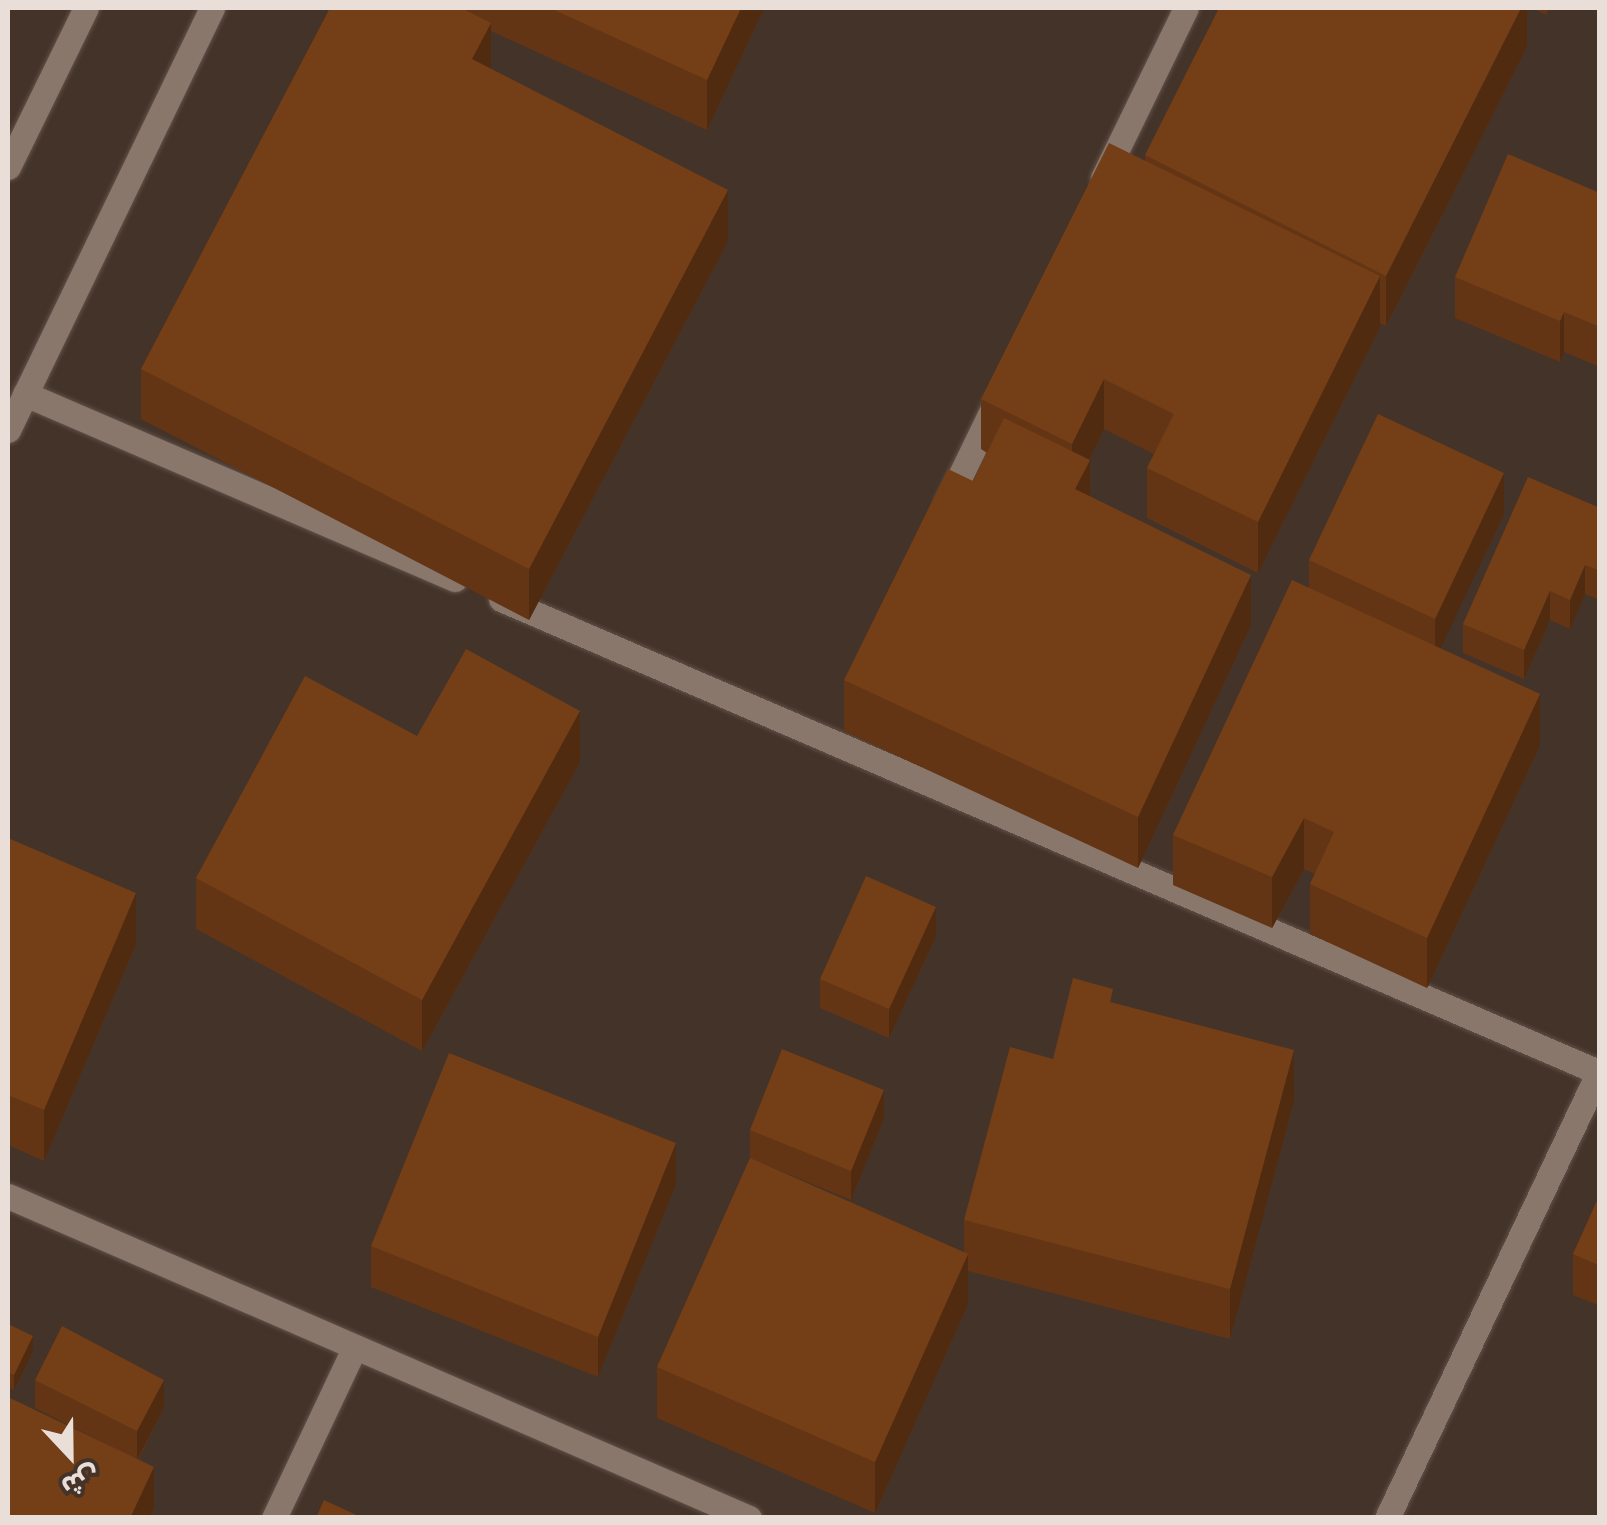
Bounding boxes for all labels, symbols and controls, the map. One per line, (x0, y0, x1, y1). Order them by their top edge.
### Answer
north arrow (20, 1405, 120, 1505)
text: ش (57, 1460, 105, 1506)

